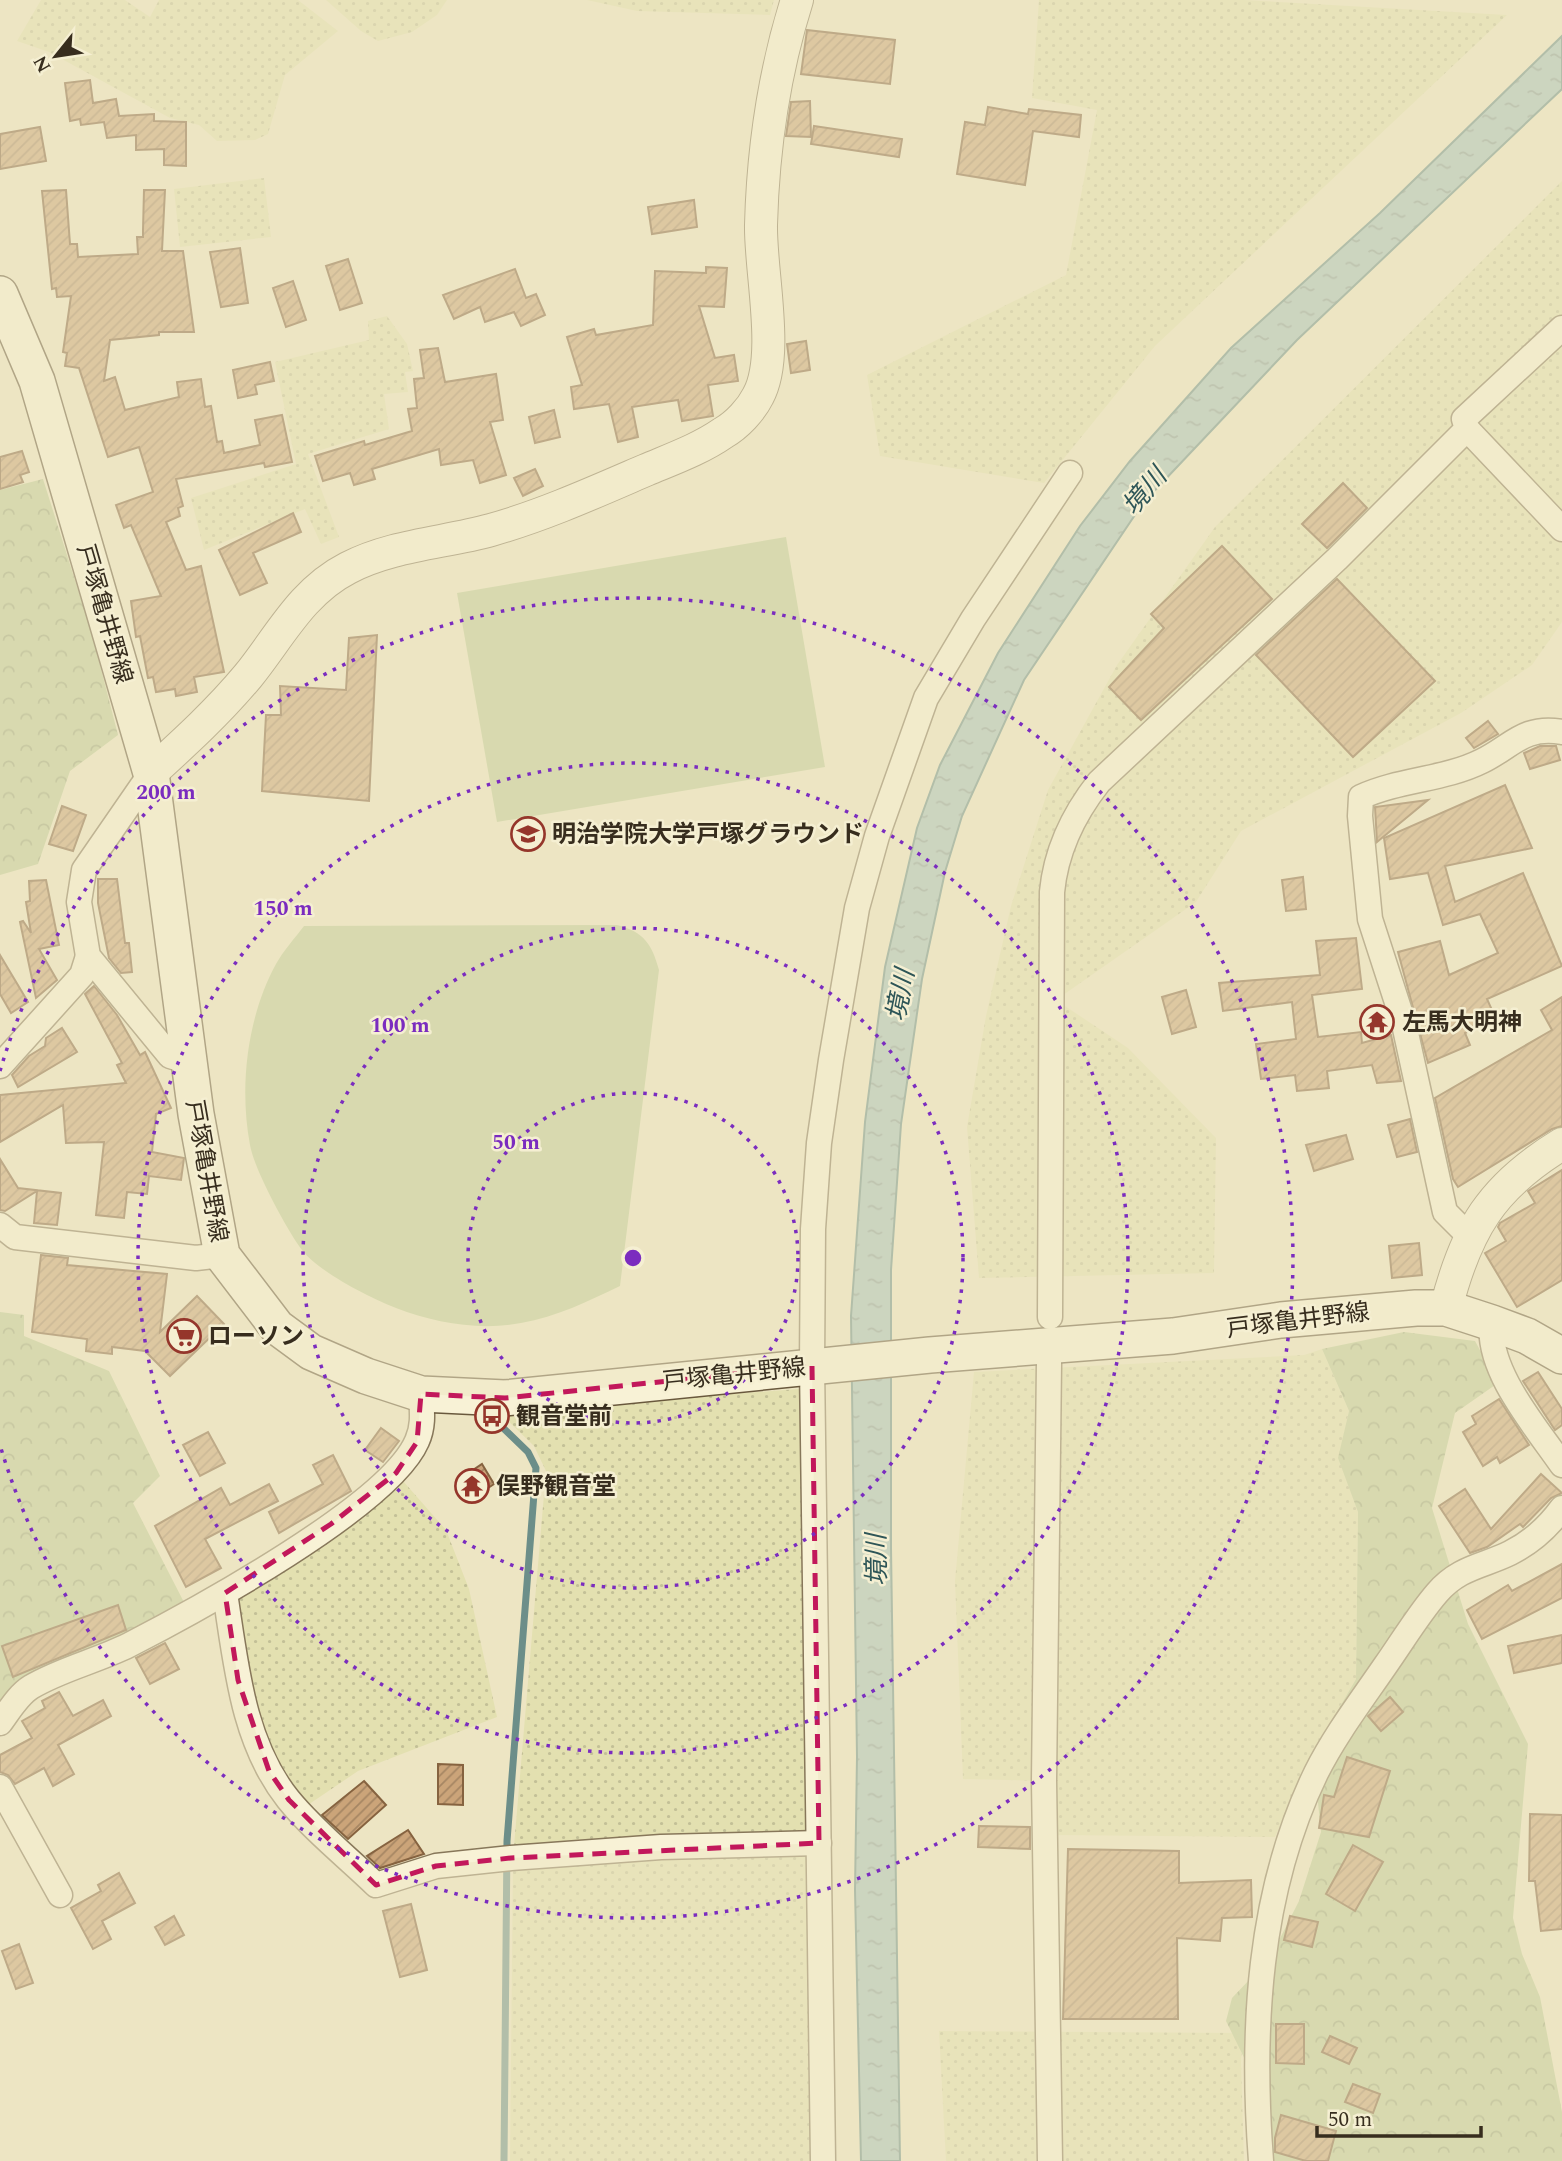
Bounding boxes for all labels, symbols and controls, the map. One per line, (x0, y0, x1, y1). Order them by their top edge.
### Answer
north arrow (21, 21, 91, 91)
text: N (26, 50, 59, 78)
water label: 境川 (1113, 457, 1179, 524)
street label: 戸塚亀井野線 (67, 540, 141, 688)
text: 200 m (136, 777, 196, 809)
school or university icon: 明治学院大学戸塚グラウンド (509, 815, 547, 853)
place label: 明治学院大学戸塚グラウンド (552, 817, 864, 853)
text: 150 m (253, 893, 313, 925)
water label: 境川 (876, 963, 926, 1025)
temple icon: 左馬大明神 (1358, 1003, 1396, 1041)
place label: 左馬大明神 (1402, 1005, 1522, 1041)
text: 100 m (370, 1010, 430, 1042)
street label: 戸塚亀井野線 (176, 1097, 236, 1245)
text: 50 m (492, 1127, 540, 1159)
centre of rings (621, 1246, 645, 1270)
street label: 戸塚亀井野線 (1224, 1294, 1372, 1348)
supermarket icon: ローソン (165, 1317, 203, 1355)
place label: ローソン (208, 1319, 304, 1355)
street label: 戸塚亀井野線 (661, 1350, 808, 1400)
bus stop icon: 観音堂前 (473, 1397, 511, 1435)
place label: 観音堂前 (516, 1399, 612, 1435)
temple icon: 俣野観音堂 (453, 1467, 491, 1505)
place label: 俣野観音堂 (496, 1469, 616, 1505)
water label: 境川 (856, 1531, 897, 1586)
scale bar (1317, 2094, 1482, 2138)
text: 50 m (1328, 2104, 1372, 2136)

